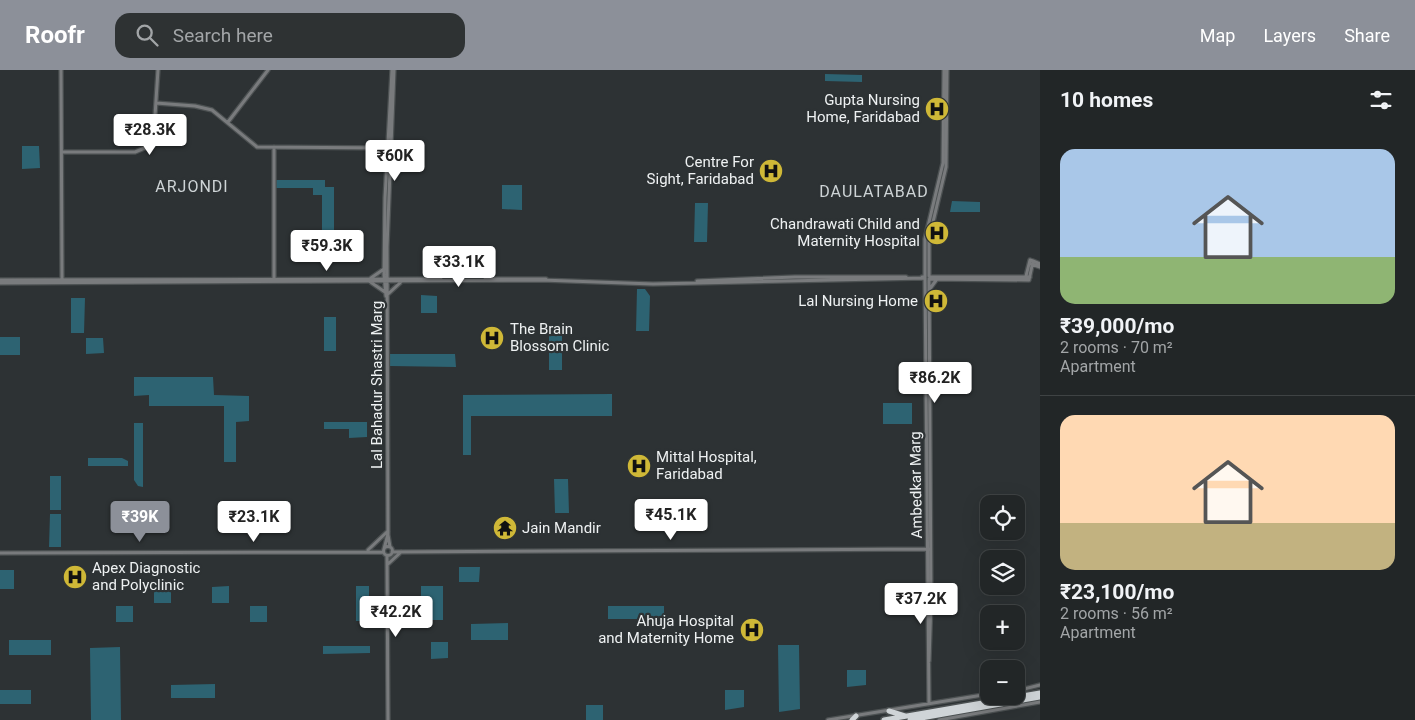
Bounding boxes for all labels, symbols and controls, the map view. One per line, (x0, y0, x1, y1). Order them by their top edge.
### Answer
search box (115, 13, 465, 58)
text: Roofr (25, 21, 85, 49)
icon: search (133, 21, 161, 49)
text: Search here (173, 24, 273, 47)
text: Map (1200, 25, 1235, 46)
text: Layers (1263, 25, 1316, 46)
text: Share (1344, 25, 1390, 46)
icon: filters (1367, 86, 1395, 114)
text: 10 homes (1060, 88, 1153, 112)
place label: Gupta Nursing Home, Faridabad (806, 91, 920, 126)
hospital icon: Gupta Nursing Home, Faridabad (924, 96, 950, 122)
pin: ₹28.3K (109, 114, 191, 156)
text: ₹28.3K (125, 120, 175, 139)
pin: ₹60K (365, 140, 425, 182)
text: ₹60K (377, 146, 413, 165)
place label: Centre For Sight, Faridabad (647, 153, 754, 188)
hospital icon: Centre For Sight, Faridabad (758, 158, 784, 184)
district label: ARJONDI (155, 177, 229, 196)
district label: DAULATABAD (819, 182, 929, 201)
icon: home (1183, 182, 1273, 272)
place label: Chandrawati Child and Maternity Hospital (770, 215, 920, 250)
hospital icon: Chandrawati Child and Maternity Hospital (924, 220, 950, 246)
pin: ₹59.3K (286, 230, 368, 272)
text: ₹59.3K (302, 236, 352, 255)
pin: ₹33.1K (418, 246, 500, 288)
text: ₹33.1K (434, 252, 484, 271)
hospital icon: Lal Nursing Home (923, 288, 949, 314)
place label: Lal Nursing Home (798, 292, 918, 310)
street label: Lal Bahadur Shastri Marg (368, 301, 386, 469)
text: ₹39,000/mo (1060, 314, 1174, 338)
place label: The Brain Blossom Clinic (510, 320, 609, 355)
hospital icon: The Brain Blossom Clinic (479, 325, 505, 351)
text: 2 rooms · 70 m² (1060, 338, 1173, 357)
text: Apartment (1060, 357, 1136, 376)
pin: ₹86.2K (894, 362, 976, 404)
text: ₹86.2K (910, 368, 960, 387)
street label: Ambedkar Marg (906, 431, 926, 539)
icon: home (1183, 447, 1273, 537)
place label: Mittal Hospital, Faridabad (656, 448, 757, 483)
hospital icon: Mittal Hospital, Faridabad (626, 453, 652, 479)
map controls (980, 495, 1025, 705)
button: locate (980, 495, 1025, 540)
pin: ₹45.1K (630, 498, 712, 541)
pin: ₹39K (110, 500, 170, 543)
pin: ₹23.1K (213, 500, 295, 543)
text: ₹45.1K (646, 505, 696, 524)
text: ₹39K (122, 507, 158, 526)
text: ₹23.1K (229, 507, 279, 526)
temple icon: Jain Mandir (492, 515, 518, 541)
place label: Jain Mandir (522, 519, 601, 537)
button: layers (980, 550, 1025, 595)
place label: Apex Diagnostic and Polyclinic (92, 559, 201, 594)
hospital icon: Apex Diagnostic and Polyclinic (62, 564, 88, 590)
text: ₹23,100/mo (1060, 580, 1174, 604)
pin: ₹37.2K (880, 582, 962, 625)
text: ₹37.2K (896, 589, 946, 608)
pin: ₹42.2K (355, 596, 437, 638)
text: ₹42.2K (371, 602, 421, 621)
text: 2 rooms · 56 m² (1060, 604, 1173, 623)
button: + (980, 605, 1025, 650)
place label: Ahuja Hospital and Maternity Home (598, 612, 734, 647)
hospital icon: Ahuja Hospital and Maternity Home (739, 617, 765, 643)
text: Apartment (1060, 623, 1136, 642)
button: − (980, 660, 1025, 705)

